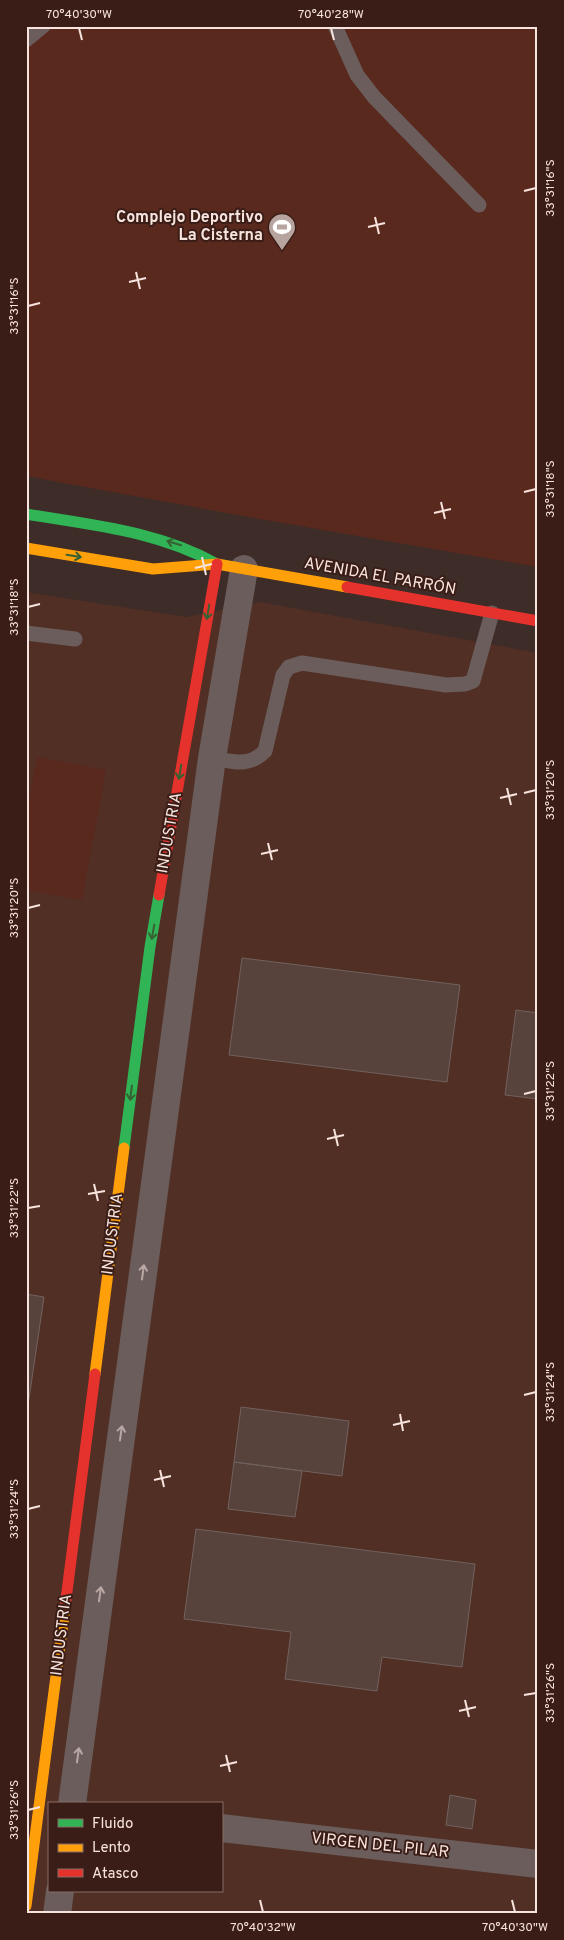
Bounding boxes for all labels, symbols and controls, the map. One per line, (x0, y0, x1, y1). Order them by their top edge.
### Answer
text: 70°40'30"W (46, 7, 112, 23)
text: 70°40'28"W (298, 7, 364, 23)
text: 33°31'16"S (543, 159, 559, 217)
place label: Complejo Deportivo La Cisterna (116, 208, 263, 246)
sports icon: Complejo Deportivo La Cisterna (267, 212, 297, 251)
text: 33°31'16"S (7, 277, 23, 335)
text: 33°31'18"S (543, 460, 559, 518)
one-way arrow (166, 537, 182, 547)
one-way arrow (66, 551, 82, 561)
street label: AVENIDA EL PARRÓN (303, 552, 458, 600)
text: 33°31'18"S (7, 578, 23, 636)
one-way arrow (202, 604, 212, 620)
text: 33°31'20"S (543, 760, 559, 820)
one-way arrow (175, 764, 185, 780)
street label: INDUSTRIA (153, 791, 187, 875)
text: 33°31'20"S (7, 878, 23, 938)
one-way arrow (147, 924, 157, 940)
text: 33°31'22"S (543, 1061, 559, 1121)
one-way arrow (126, 1085, 136, 1101)
text: 33°31'22"S (7, 1178, 23, 1238)
street label: INDUSTRIA (98, 1192, 128, 1276)
one-way arrow (138, 1265, 148, 1281)
text: 33°31'24"S (543, 1362, 559, 1422)
one-way arrow (116, 1426, 126, 1442)
text: 33°31'24"S (7, 1479, 23, 1539)
one-way arrow (95, 1587, 105, 1603)
street label: INDUSTRIA (47, 1593, 77, 1677)
text: 33°31'26"S (543, 1663, 559, 1723)
one-way arrow (73, 1748, 83, 1764)
text: 33°31'26"S (7, 1780, 23, 1840)
legend (48, 1802, 222, 1892)
text: Fluido (92, 1815, 133, 1834)
street label: VIRGEN DEL PILAR (310, 1829, 450, 1863)
text: Lento (92, 1839, 131, 1858)
text: Atasco (92, 1865, 138, 1884)
text: 70°40'32"W (230, 1920, 296, 1936)
text: 70°40'30"W (482, 1920, 548, 1936)

